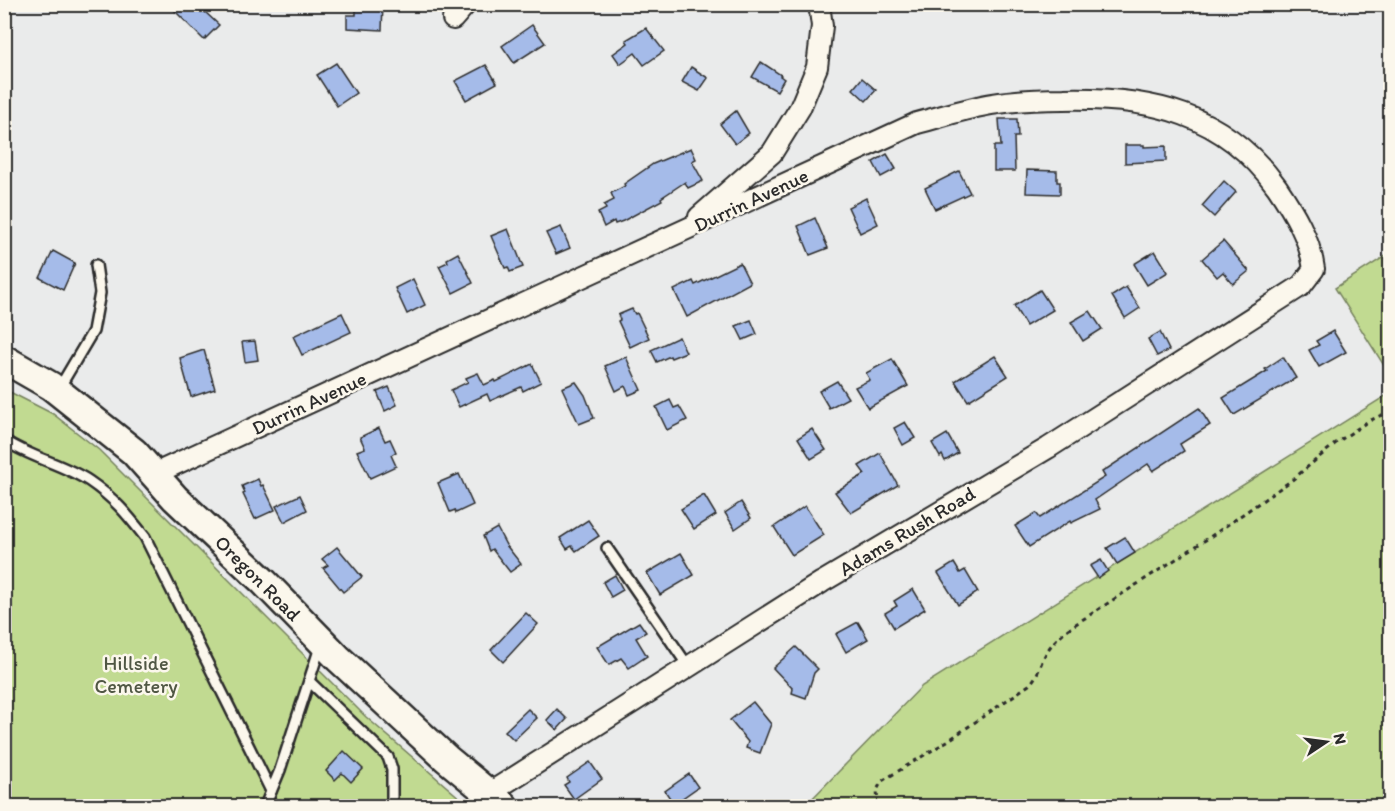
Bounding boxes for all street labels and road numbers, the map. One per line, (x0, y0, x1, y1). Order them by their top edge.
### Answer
street label: Durrin Avenue (690, 163, 812, 237)
street label: Durrin Avenue (248, 366, 370, 440)
street label: Adams Rush Road (835, 481, 979, 581)
street label: Oregon Road (210, 530, 306, 626)

